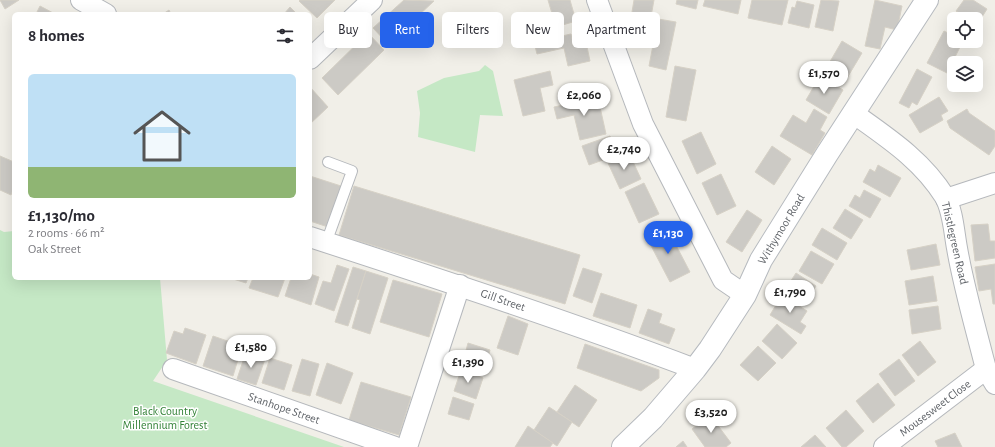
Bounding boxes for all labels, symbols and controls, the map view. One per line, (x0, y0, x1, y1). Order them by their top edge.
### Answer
chip: Buy (324, 12, 372, 48)
chip: Rent (380, 12, 434, 48)
chip: Filters (442, 12, 503, 48)
chip: New (511, 12, 564, 48)
chip: Apartment (572, 12, 660, 48)
map controls (947, 12, 983, 92)
button: locate (947, 12, 983, 48)
icon: filters (274, 25, 296, 47)
text: 8 homes (28, 27, 85, 44)
button: layers (947, 56, 983, 92)
pin: £1,570 (791, 61, 857, 95)
text: £1,570 (808, 67, 840, 80)
pin: £2,060 (551, 83, 617, 117)
text: £2,060 (567, 89, 601, 102)
icon: home (126, 100, 198, 172)
pin: £2,740 (591, 137, 657, 171)
text: £2,740 (607, 143, 641, 156)
street label: Withymoor Road (755, 192, 807, 267)
street label: Thistlegreen Road (940, 201, 970, 285)
text: £1,130/mo (28, 207, 95, 224)
pin: £1,130 (635, 221, 701, 255)
text: 2 rooms · 66 m² (28, 227, 105, 240)
text: £1,130 (653, 227, 683, 240)
text: Oak Street (28, 243, 81, 256)
pin: £1,790 (757, 280, 823, 314)
text: £1,790 (774, 286, 806, 299)
street label: Gill Street (479, 287, 527, 313)
pin: £1,580 (218, 335, 284, 369)
text: £1,580 (235, 341, 267, 354)
pin: £1,390 (435, 350, 501, 384)
text: £1,390 (452, 356, 484, 369)
street label: Mousesweet Close (897, 377, 973, 439)
street label: Stanhope Street (247, 390, 322, 426)
pin: £3,520 (678, 400, 744, 434)
park label: Black Country Millennium Forest (123, 405, 208, 431)
text: £3,520 (695, 406, 727, 419)

